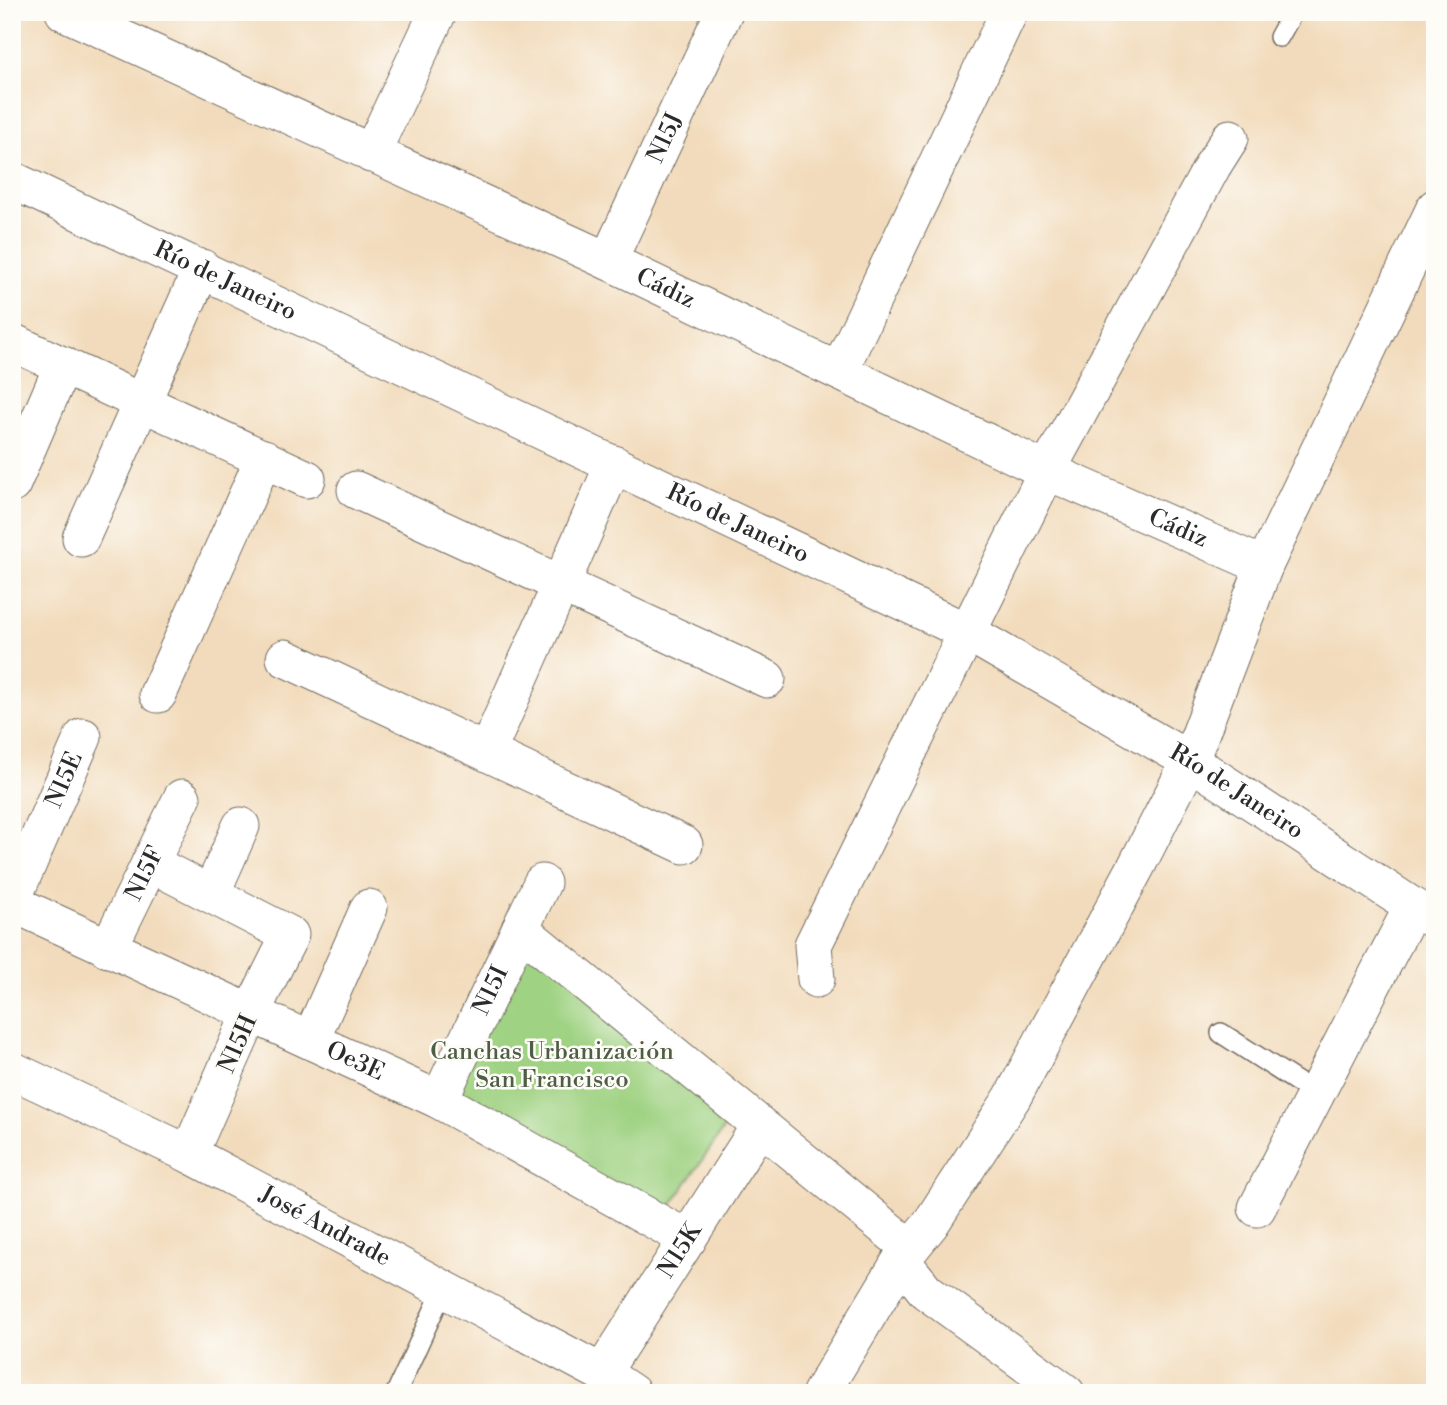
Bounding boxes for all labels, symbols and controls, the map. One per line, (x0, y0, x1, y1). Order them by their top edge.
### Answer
street label: N15J (641, 108, 690, 168)
street label: Río de Janeiro (149, 234, 301, 327)
street label: Cádiz (631, 262, 700, 315)
street label: Río de Janeiro (662, 477, 814, 570)
street label: Cádiz (1144, 502, 1212, 555)
street label: Río de Janeiro (1164, 737, 1309, 846)
street label: N15E (39, 747, 90, 812)
street label: N15F (119, 841, 171, 906)
street label: N15I (466, 961, 515, 1020)
street label: N15H (212, 1010, 264, 1078)
street label: Oe3E (321, 1035, 389, 1088)
park label: Canchas Urbanización San Francisco (430, 1037, 674, 1095)
street label: José Andrade (254, 1179, 396, 1273)
street label: N15K (652, 1217, 709, 1284)

